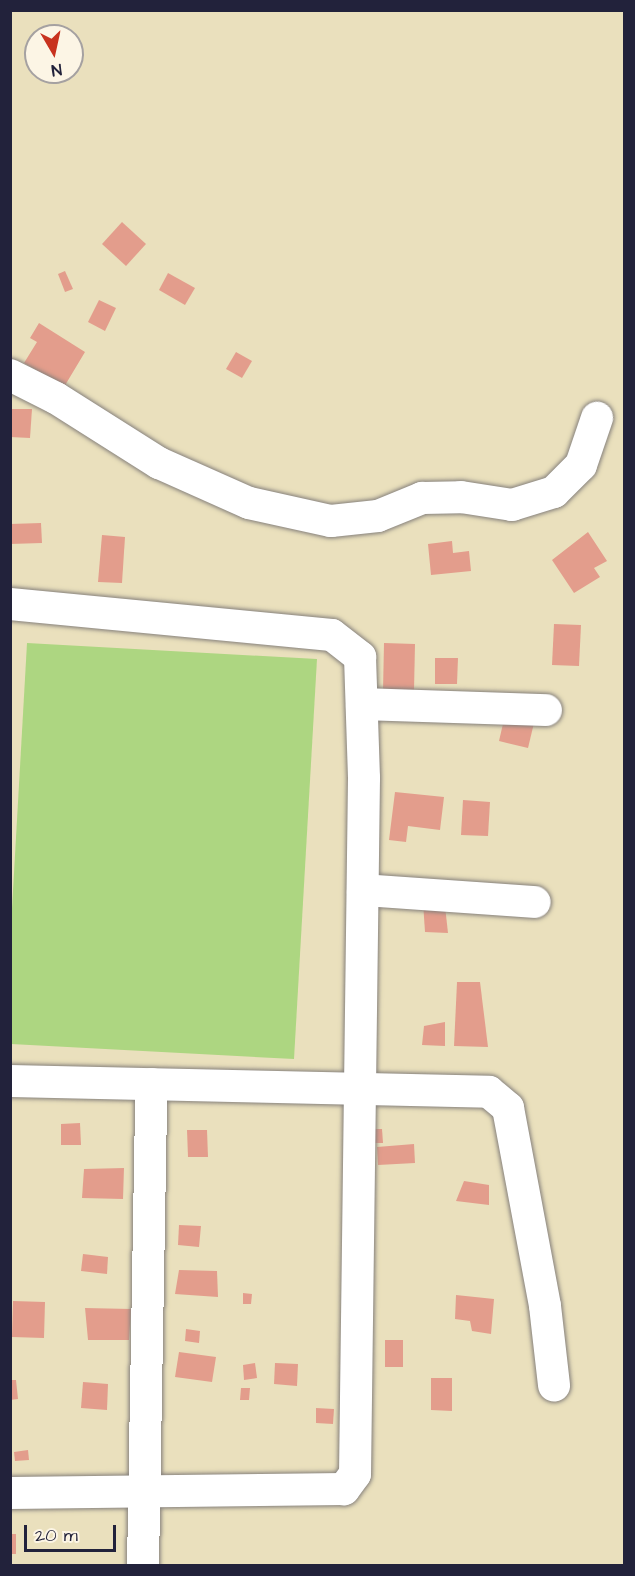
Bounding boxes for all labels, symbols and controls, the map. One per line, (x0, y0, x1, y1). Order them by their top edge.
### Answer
north arrow (24, 24, 84, 84)
text: N (50, 58, 63, 81)
scale bar (27, 1513, 118, 1551)
text: 20 m (35, 1523, 78, 1548)

